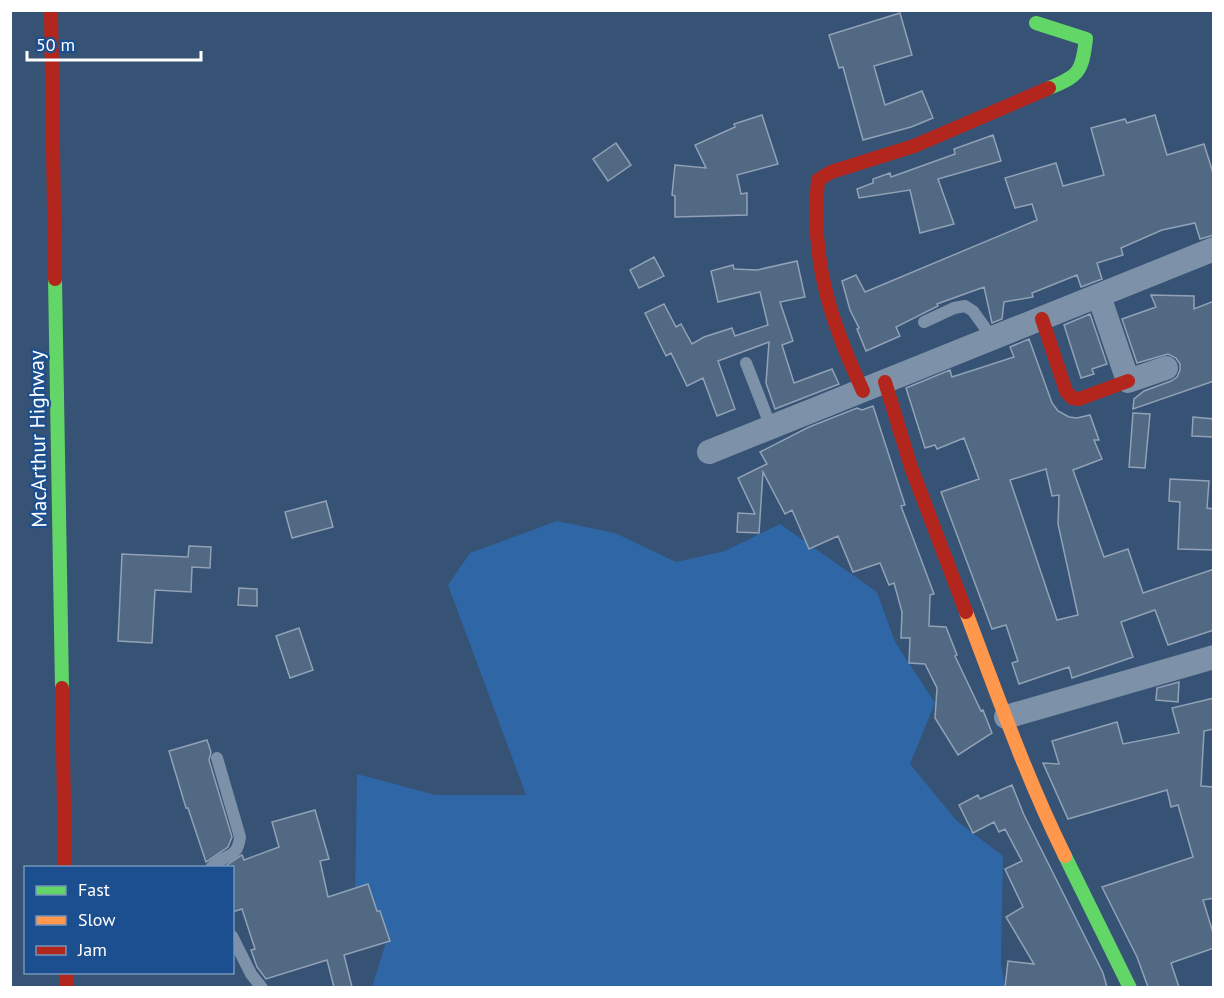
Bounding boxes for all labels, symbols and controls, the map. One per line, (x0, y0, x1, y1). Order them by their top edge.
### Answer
scale bar (27, 24, 201, 62)
text: 50 m (36, 33, 75, 56)
street label: MacArthur Highway (22, 350, 53, 528)
legend (24, 866, 234, 974)
text: Fast (78, 878, 110, 901)
text: Slow (78, 908, 116, 931)
text: Jam (77, 938, 107, 961)

